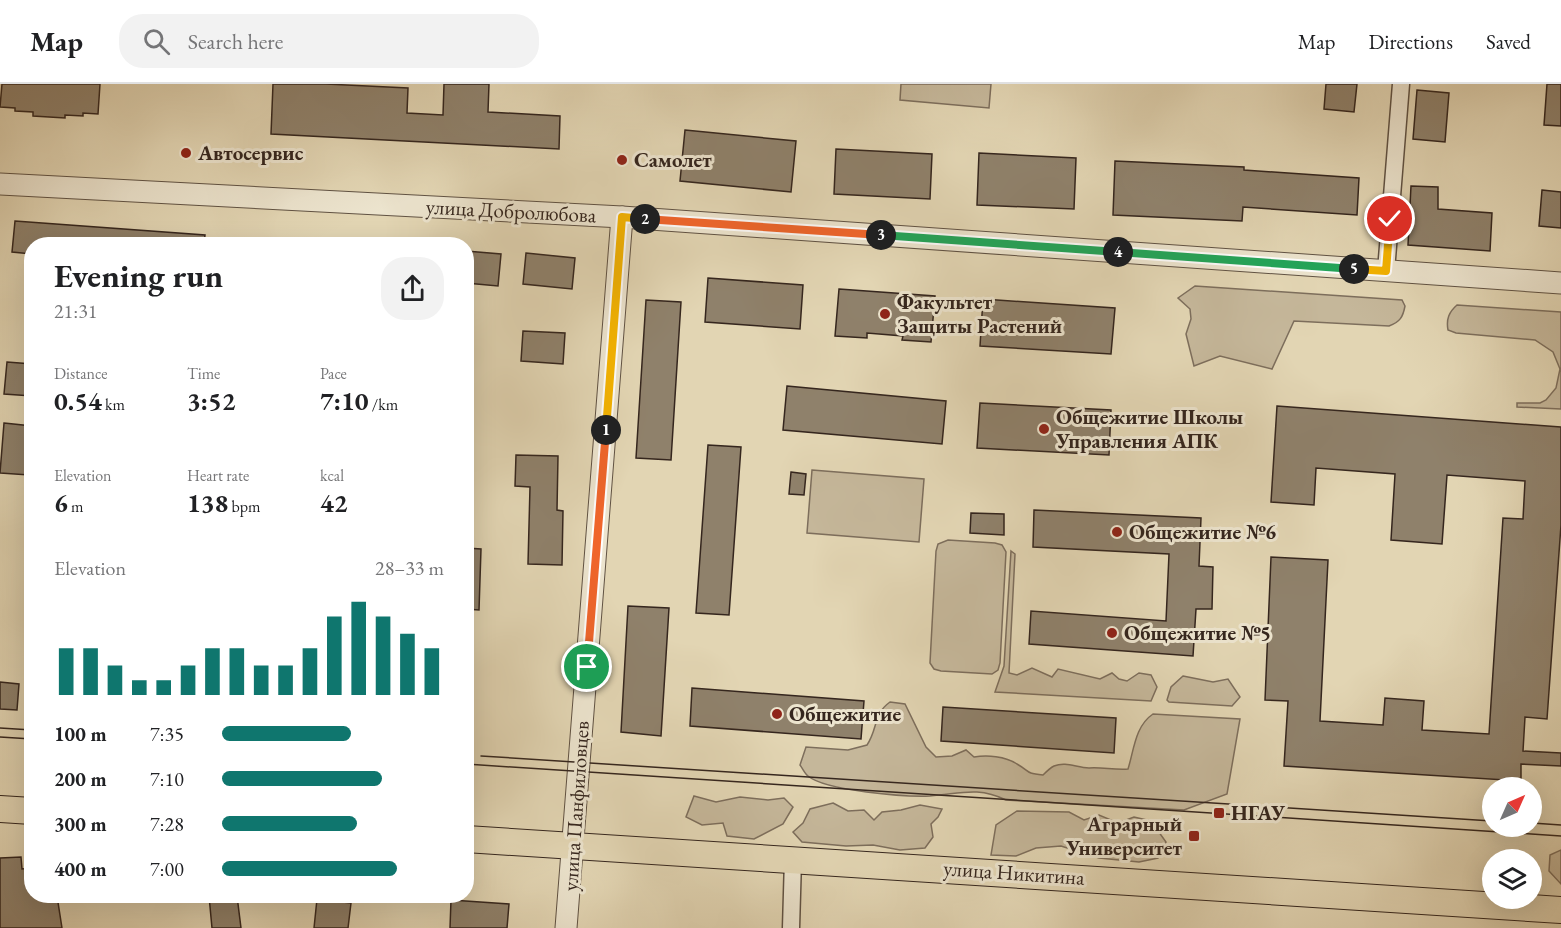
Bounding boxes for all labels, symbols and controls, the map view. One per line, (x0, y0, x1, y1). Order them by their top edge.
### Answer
search box (119, 14, 539, 68)
text: Map (30, 23, 83, 59)
icon: search (140, 25, 173, 58)
text: Search here (188, 27, 283, 56)
text: Map (1298, 28, 1335, 55)
text: Directions (1368, 28, 1453, 55)
text: Saved (1486, 28, 1531, 55)
place label: Автосервис (197, 139, 304, 166)
marker: Автосервис (179, 146, 193, 160)
place label: Самолет (634, 146, 712, 173)
marker: Самолет (615, 153, 629, 167)
street label: улица Добролюбова (425, 193, 598, 228)
pin (1364, 193, 1415, 244)
icon: check (1373, 202, 1406, 235)
pin: 2 (630, 204, 660, 234)
text: 2 (641, 208, 649, 229)
pin: 3 (866, 220, 896, 250)
text: 3 (877, 224, 885, 245)
pin: 4 (1103, 237, 1133, 267)
text: 4 (1114, 241, 1122, 262)
text: Evening run (54, 254, 223, 297)
pin: 5 (1339, 254, 1369, 284)
button: share (381, 257, 444, 320)
text: 5 (1350, 258, 1358, 279)
place label: Факультет Защиты Растений (897, 288, 1062, 339)
text: 21:31 (54, 298, 97, 324)
marker: Факультет Защиты Растений (878, 307, 892, 321)
text: Distance (54, 363, 107, 384)
text: Time (187, 363, 220, 384)
text: Pace (320, 363, 347, 384)
text: 0.54 (54, 384, 102, 418)
text: 3:52 (187, 384, 236, 418)
text: 7:10 (320, 384, 369, 418)
text: km (102, 394, 125, 415)
text: /km (369, 394, 398, 415)
place label: Общежитие Школы Управления АПК (1055, 403, 1243, 454)
pin: 1 (591, 415, 621, 445)
text: 1 (602, 419, 610, 440)
marker: Общежитие Школы Управления АПК (1037, 422, 1051, 436)
text: Elevation (54, 465, 112, 486)
text: Heart rate (187, 465, 249, 486)
text: kcal (320, 465, 344, 486)
text: 6 (54, 486, 68, 520)
text: 138 (187, 486, 228, 520)
text: 42 (320, 486, 348, 520)
text: m (68, 496, 83, 517)
text: bpm (228, 496, 260, 517)
place label: Общежитие №6 (1129, 518, 1276, 545)
marker: Общежитие №6 (1110, 525, 1124, 539)
text: Elevation (54, 555, 126, 581)
text: 28–33 m (375, 555, 444, 581)
place label: Общежитие №5 (1124, 619, 1271, 646)
marker: Общежитие №5 (1105, 626, 1119, 640)
pin (561, 641, 612, 692)
icon: arrive (570, 650, 603, 683)
place label: Общежитие (789, 700, 901, 727)
marker: Общежитие (770, 707, 784, 721)
street label: улица Панфиловцев (556, 720, 595, 892)
text: 100 m (54, 721, 107, 747)
text: 7:35 (150, 721, 184, 747)
text: 200 m (54, 766, 107, 792)
text: 7:10 (150, 766, 184, 792)
north arrow (1482, 777, 1542, 837)
map controls (1482, 777, 1542, 909)
place label: НГАУ (1231, 799, 1286, 826)
marker: НГАУ (1212, 806, 1226, 820)
place label: Аграрный Университет (1065, 810, 1183, 861)
text: 300 m (54, 811, 107, 837)
text: 7:28 (150, 811, 184, 837)
marker: Аграрный Университет (1187, 829, 1201, 843)
button: layers (1482, 849, 1542, 909)
street label: улица Никитина (943, 854, 1086, 891)
text: 400 m (54, 856, 107, 882)
text: 7:00 (150, 856, 184, 882)

